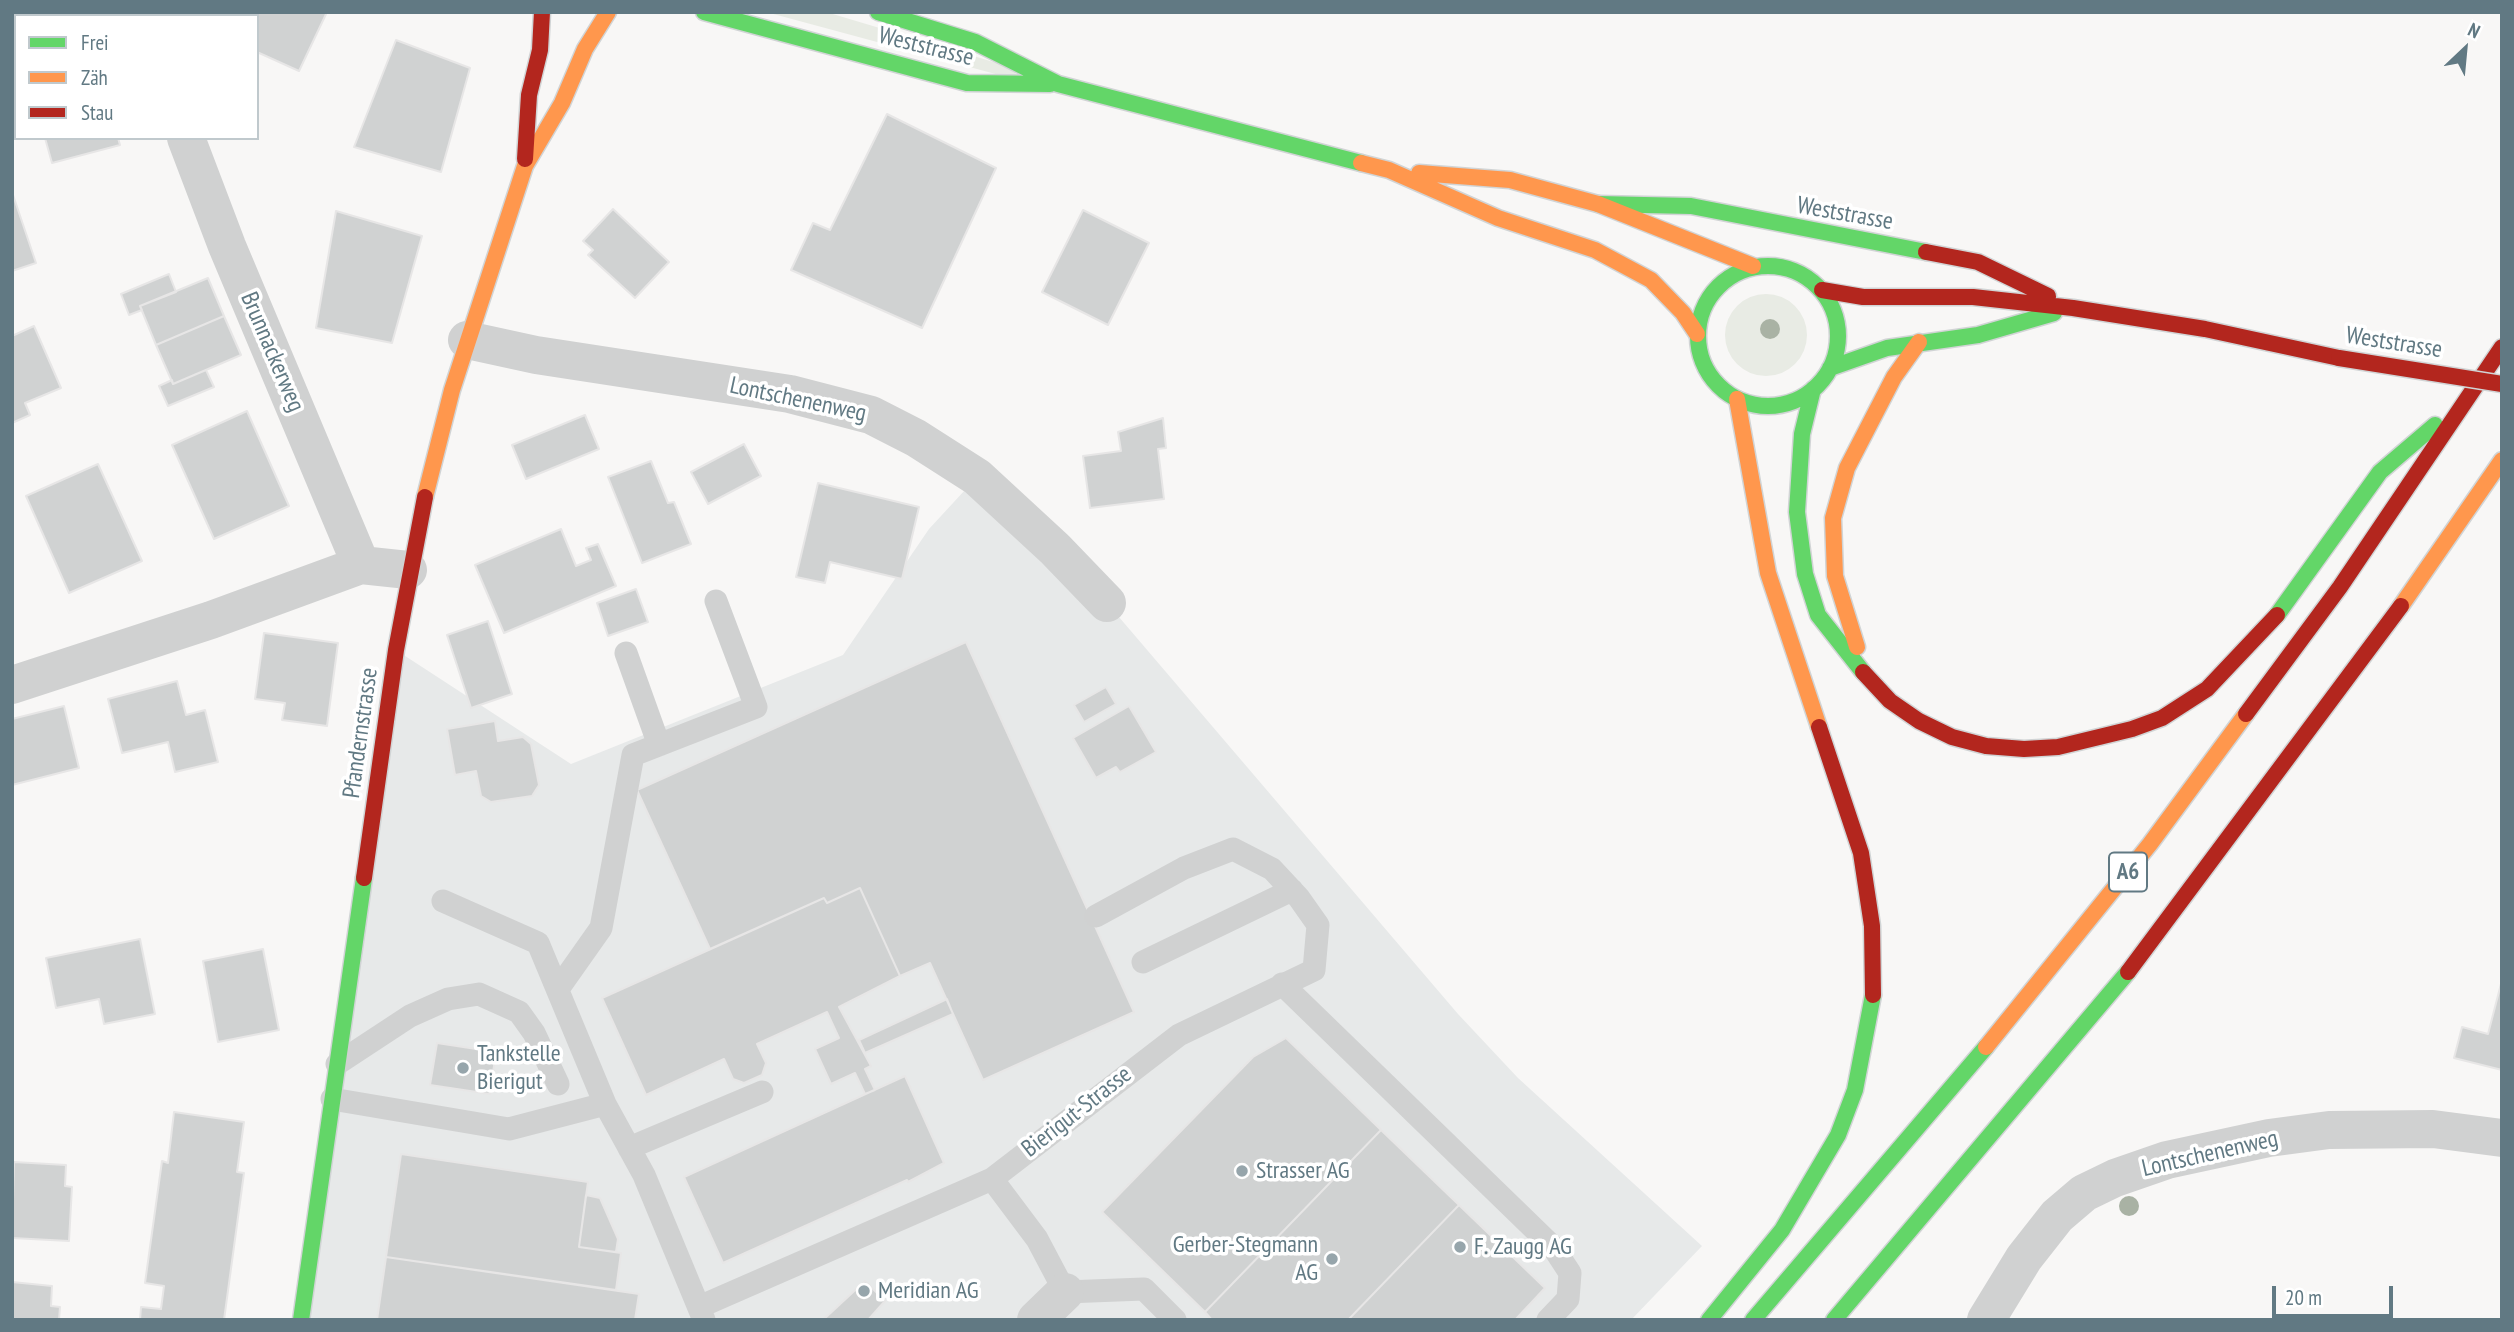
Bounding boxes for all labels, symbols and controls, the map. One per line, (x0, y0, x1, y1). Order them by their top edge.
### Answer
legend (14, 14, 259, 140)
north arrow (2430, 14, 2500, 84)
text: N (2464, 17, 2484, 43)
street label: Weststrasse (875, 21, 977, 73)
text: Frei (81, 29, 109, 56)
text: Zäh (81, 64, 108, 91)
text: Stau (81, 99, 113, 126)
street label: Weststrasse (1795, 191, 1895, 237)
street label: Brunnackerweg (234, 288, 310, 416)
street label: Weststrasse (2344, 321, 2444, 365)
street label: Lontschenenweg (727, 372, 869, 428)
street label: Pfandernstrasse (338, 666, 384, 800)
road number: A6 (2109, 852, 2147, 892)
place label: Tankstelle Bierigut (477, 1040, 561, 1096)
marker: Tankstelle Bierigut (455, 1060, 471, 1076)
street label: Bierigut-Strasse (1016, 1060, 1138, 1164)
street label: Lontschenenweg (2139, 1124, 2281, 1184)
place label: Strasser AG (1256, 1157, 1350, 1185)
marker: Strasser AG (1234, 1163, 1250, 1179)
place label: Gerber-Stegmann AG (1173, 1231, 1318, 1287)
place label: F. Zaugg AG (1474, 1233, 1572, 1261)
marker: F. Zaugg AG (1452, 1239, 1468, 1255)
marker: Gerber-Stegmann AG (1324, 1251, 1340, 1267)
scale bar (2276, 1272, 2397, 1316)
place label: Meridian AG (878, 1277, 978, 1305)
marker: Meridian AG (856, 1283, 872, 1299)
text: 20 m (2285, 1284, 2322, 1311)

